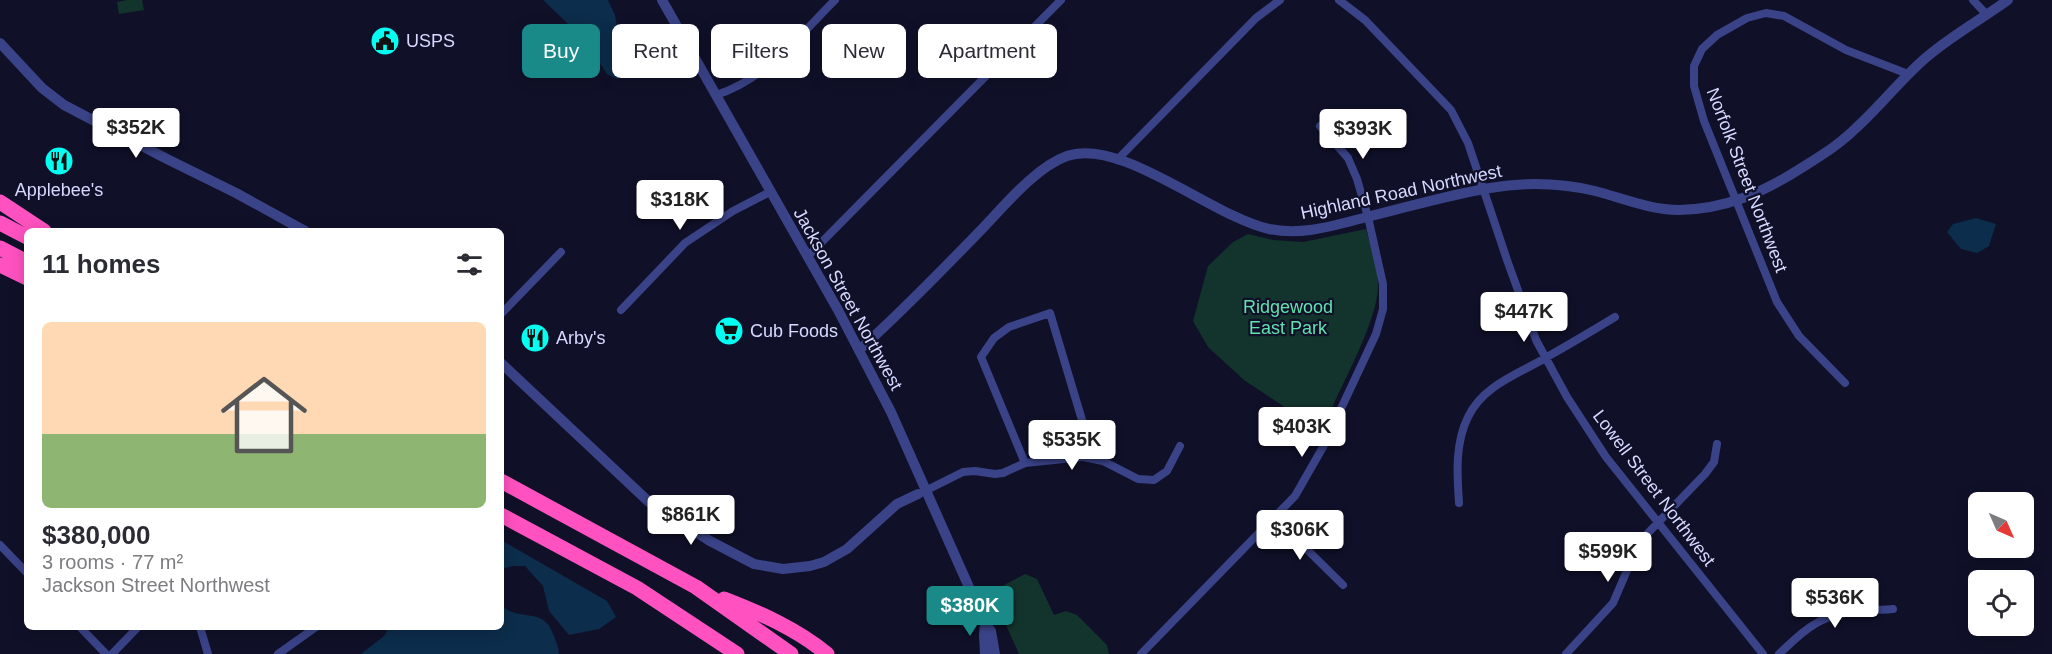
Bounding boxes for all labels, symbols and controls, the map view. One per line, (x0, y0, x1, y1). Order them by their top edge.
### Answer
chip: Buy (522, 24, 600, 78)
chip: Rent (612, 24, 699, 78)
chip: Filters (711, 24, 810, 78)
chip: New (822, 24, 906, 78)
chip: Apartment (918, 24, 1057, 78)
public building icon: USPS (369, 25, 401, 57)
place label: USPS (406, 31, 455, 51)
street label: Norfolk Street Northwest (1703, 85, 1791, 275)
pin: $352K (94, 108, 178, 159)
pin: $393K (1321, 109, 1405, 160)
text: $352K (107, 116, 165, 138)
text: $393K (1334, 117, 1392, 139)
restaurant icon: Applebee's (43, 145, 75, 177)
street label: Highland Road Northwest (1299, 161, 1503, 223)
place label: Applebee's (15, 180, 103, 200)
pin: $318K (638, 180, 722, 231)
text: $318K (651, 188, 709, 210)
street label: Jackson Street Northwest (790, 204, 906, 394)
icon: filters (453, 248, 486, 281)
text: 11 homes (42, 249, 161, 279)
pin: $447K (1482, 292, 1566, 343)
park label: Ridgewood East Park (1243, 297, 1333, 338)
text: $447K (1495, 300, 1553, 322)
supermarket icon: Cub Foods (713, 315, 745, 347)
place label: Cub Foods (750, 321, 838, 341)
restaurant icon: Arby's (519, 322, 551, 354)
place label: Arby's (556, 328, 605, 348)
icon: home (210, 361, 318, 469)
street label: Lowell Street Northwest (1589, 406, 1719, 570)
pin: $403K (1260, 407, 1344, 458)
text: $403K (1273, 415, 1331, 437)
pin: $535K (1030, 420, 1114, 471)
text: $535K (1043, 428, 1101, 450)
north arrow (1968, 492, 2034, 558)
map controls (1968, 492, 2034, 636)
pin: $861K (649, 495, 733, 546)
text: $861K (662, 503, 720, 525)
pin: $306K (1258, 510, 1342, 561)
text: $306K (1271, 518, 1329, 540)
text: $380,000 (42, 520, 150, 550)
pin: $599K (1566, 532, 1650, 583)
text: $599K (1579, 540, 1637, 562)
text: 3 rooms · 77 m² (42, 551, 183, 573)
button: locate (1968, 570, 2034, 636)
text: Jackson Street Northwest (42, 574, 270, 596)
pin: $536K (1793, 578, 1877, 629)
pin: $380K (928, 586, 1012, 637)
text: $536K (1806, 586, 1864, 608)
text: $380K (941, 594, 999, 616)

